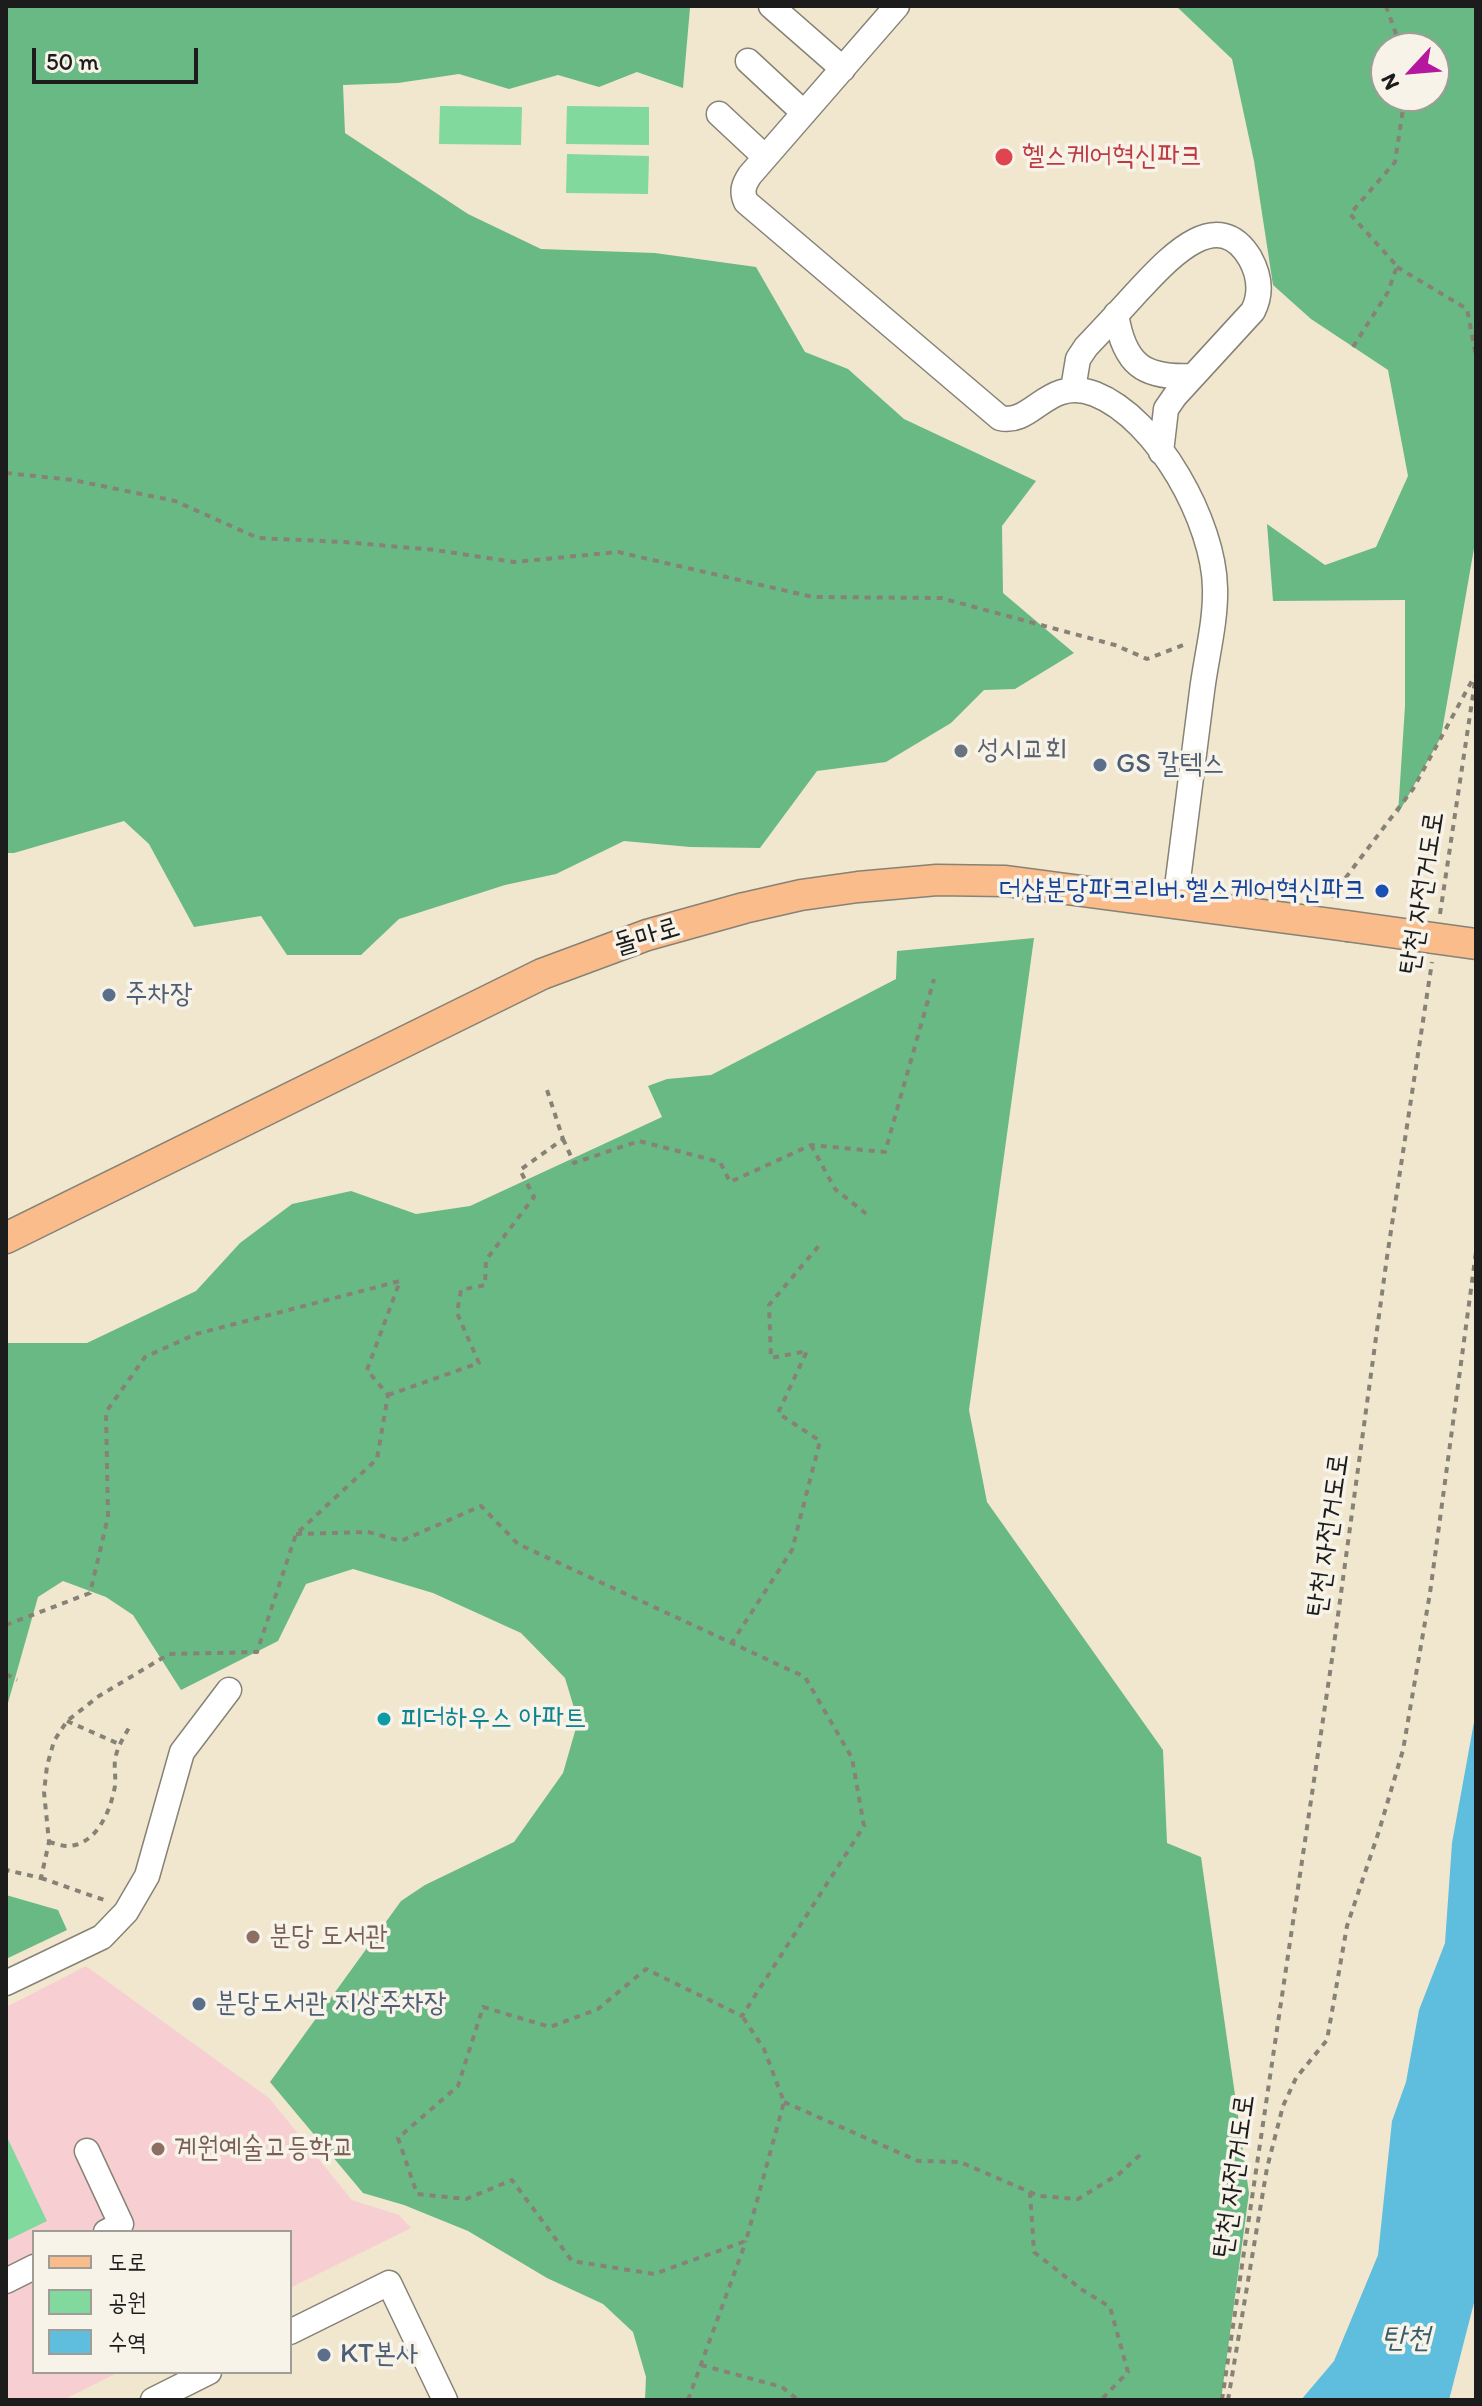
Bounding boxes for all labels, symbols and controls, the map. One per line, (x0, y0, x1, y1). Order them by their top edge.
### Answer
scale bar (36, 32, 202, 82)
north arrow (1370, 32, 1450, 112)
text: 50 m (46, 47, 99, 76)
text: N (1374, 69, 1405, 94)
place label: 헬스케어혁신파크 (1022, 140, 1202, 174)
marker: 헬스케어혁신파크 (993, 146, 1015, 168)
place label: 성시교회 (977, 734, 1067, 768)
marker: 성시교회 (952, 742, 970, 760)
place label: GS 칼텍스 (1116, 748, 1225, 782)
marker: GS 칼텍스 (1091, 756, 1109, 774)
street label: 탄천 자전거도로 (1394, 809, 1452, 977)
place label: 더샵분당파크리버.헬스케어혁신파크 (999, 874, 1366, 908)
marker: 더샵분당파크리버.헬스케어혁신파크 (1373, 882, 1391, 900)
street label: 돌마로 (610, 911, 684, 963)
place label: 주차장 (125, 978, 193, 1012)
marker: 주차장 (100, 986, 118, 1004)
street label: 탄천 자전거도로 (1301, 1451, 1357, 1619)
place label: 피더하우스 아파트 (400, 1702, 587, 1736)
marker: 피더하우스 아파트 (375, 1710, 393, 1728)
place label: 분당 도서관 (269, 1920, 388, 1954)
marker: 분당 도서관 (244, 1928, 262, 1946)
place label: 분당도서관 지상주차장 (215, 1987, 447, 2021)
marker: 분당도서관 지상주차장 (190, 1995, 208, 2013)
street label: 탄천 자전거도로 (1207, 2092, 1263, 2260)
place label: 계원예술고등학교 (174, 2132, 354, 2166)
marker: 계원예술고등학교 (149, 2140, 167, 2158)
legend (32, 2230, 292, 2374)
text: 도로 (108, 2247, 147, 2276)
text: 공원 (108, 2287, 147, 2316)
water label: 탄천 (1382, 2321, 1430, 2357)
text: 수역 (108, 2327, 147, 2356)
place label: KT본사 (340, 2338, 419, 2372)
marker: KT본사 (315, 2346, 333, 2364)

